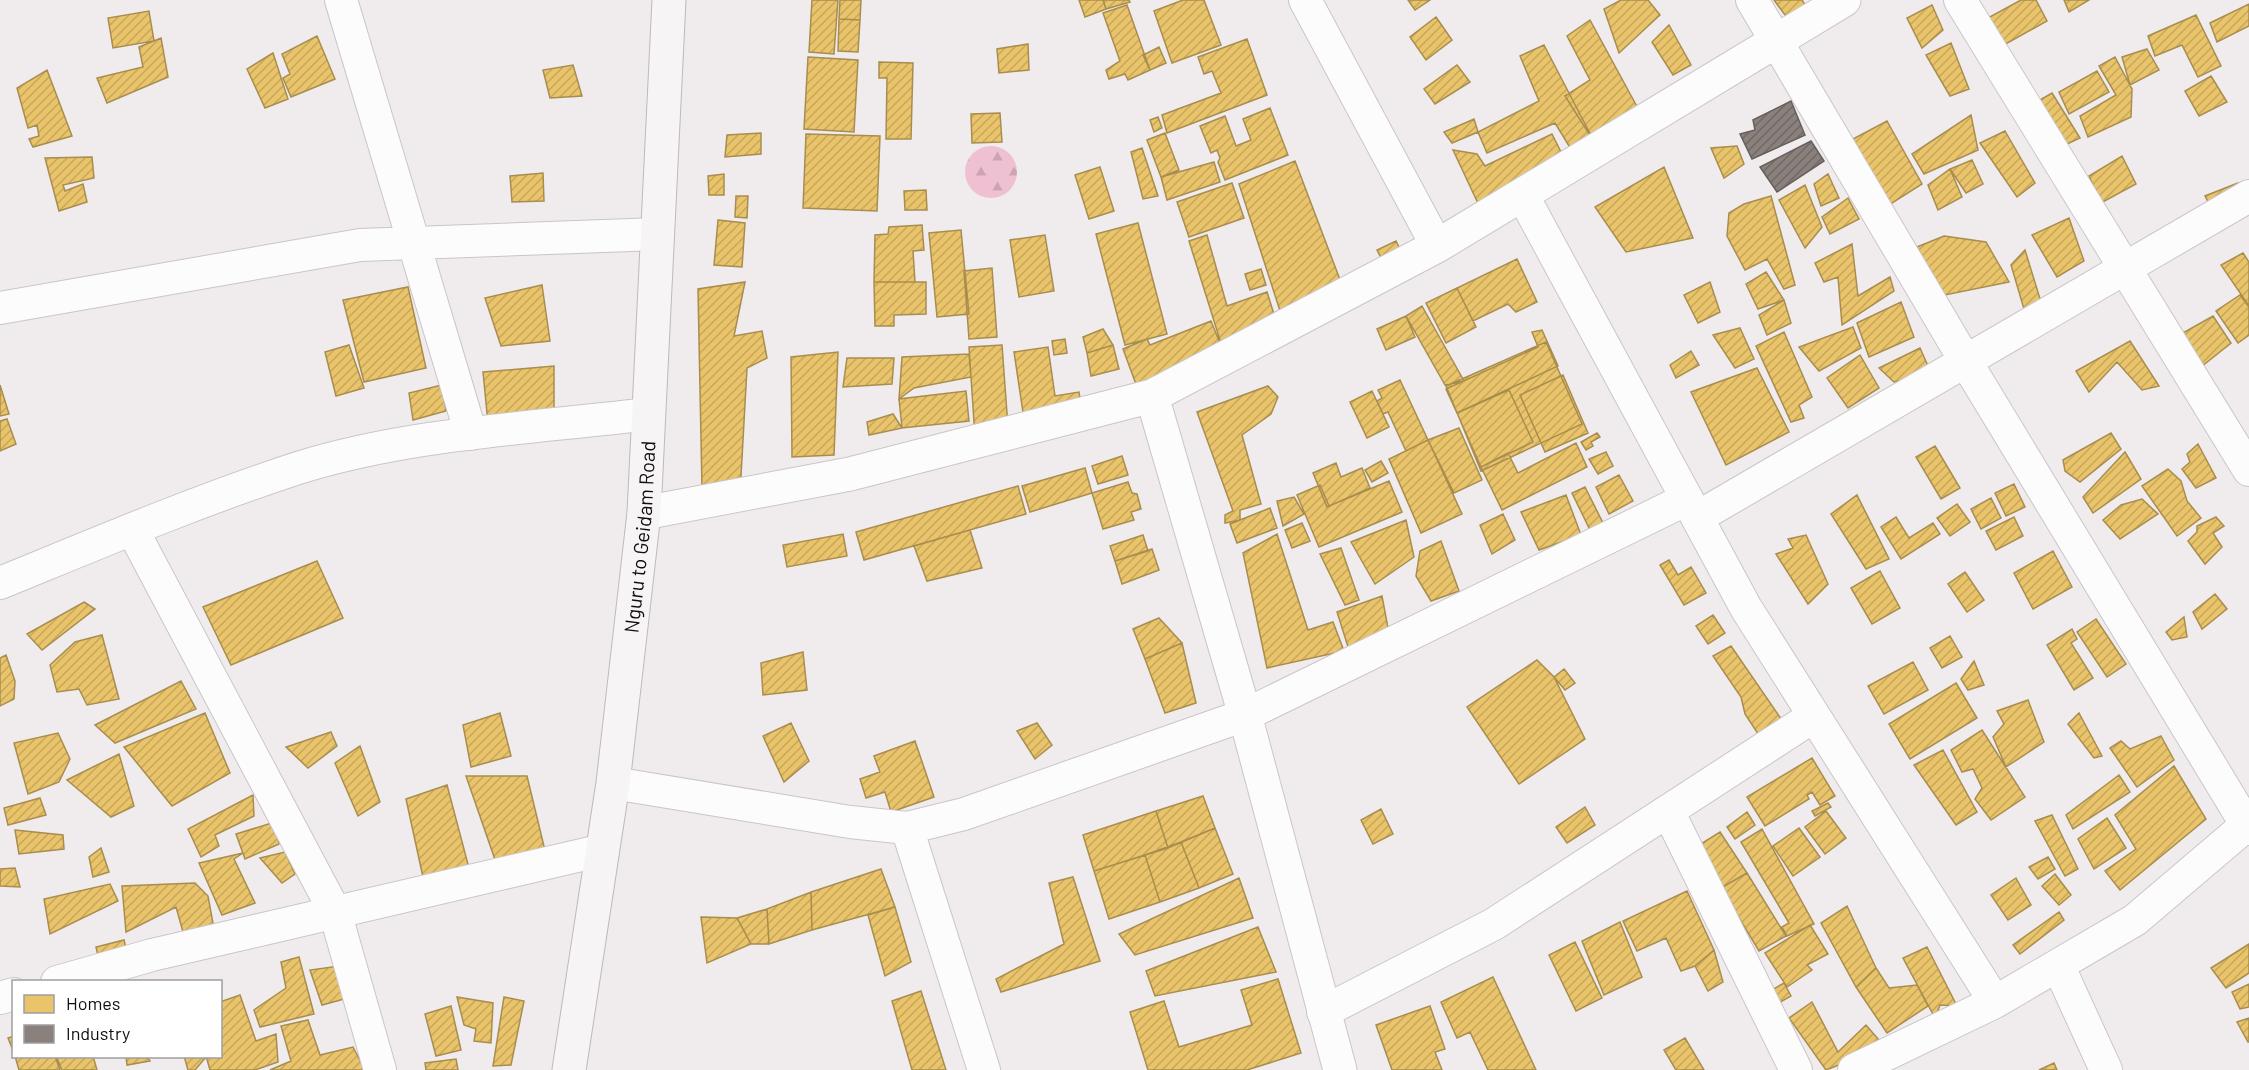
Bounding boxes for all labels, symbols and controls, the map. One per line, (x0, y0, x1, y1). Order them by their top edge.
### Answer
street label: Nguru to Geidam Road (618, 440, 660, 634)
legend (12, 980, 222, 1058)
text: Homes (66, 992, 120, 1014)
text: Industry (66, 1022, 130, 1044)

